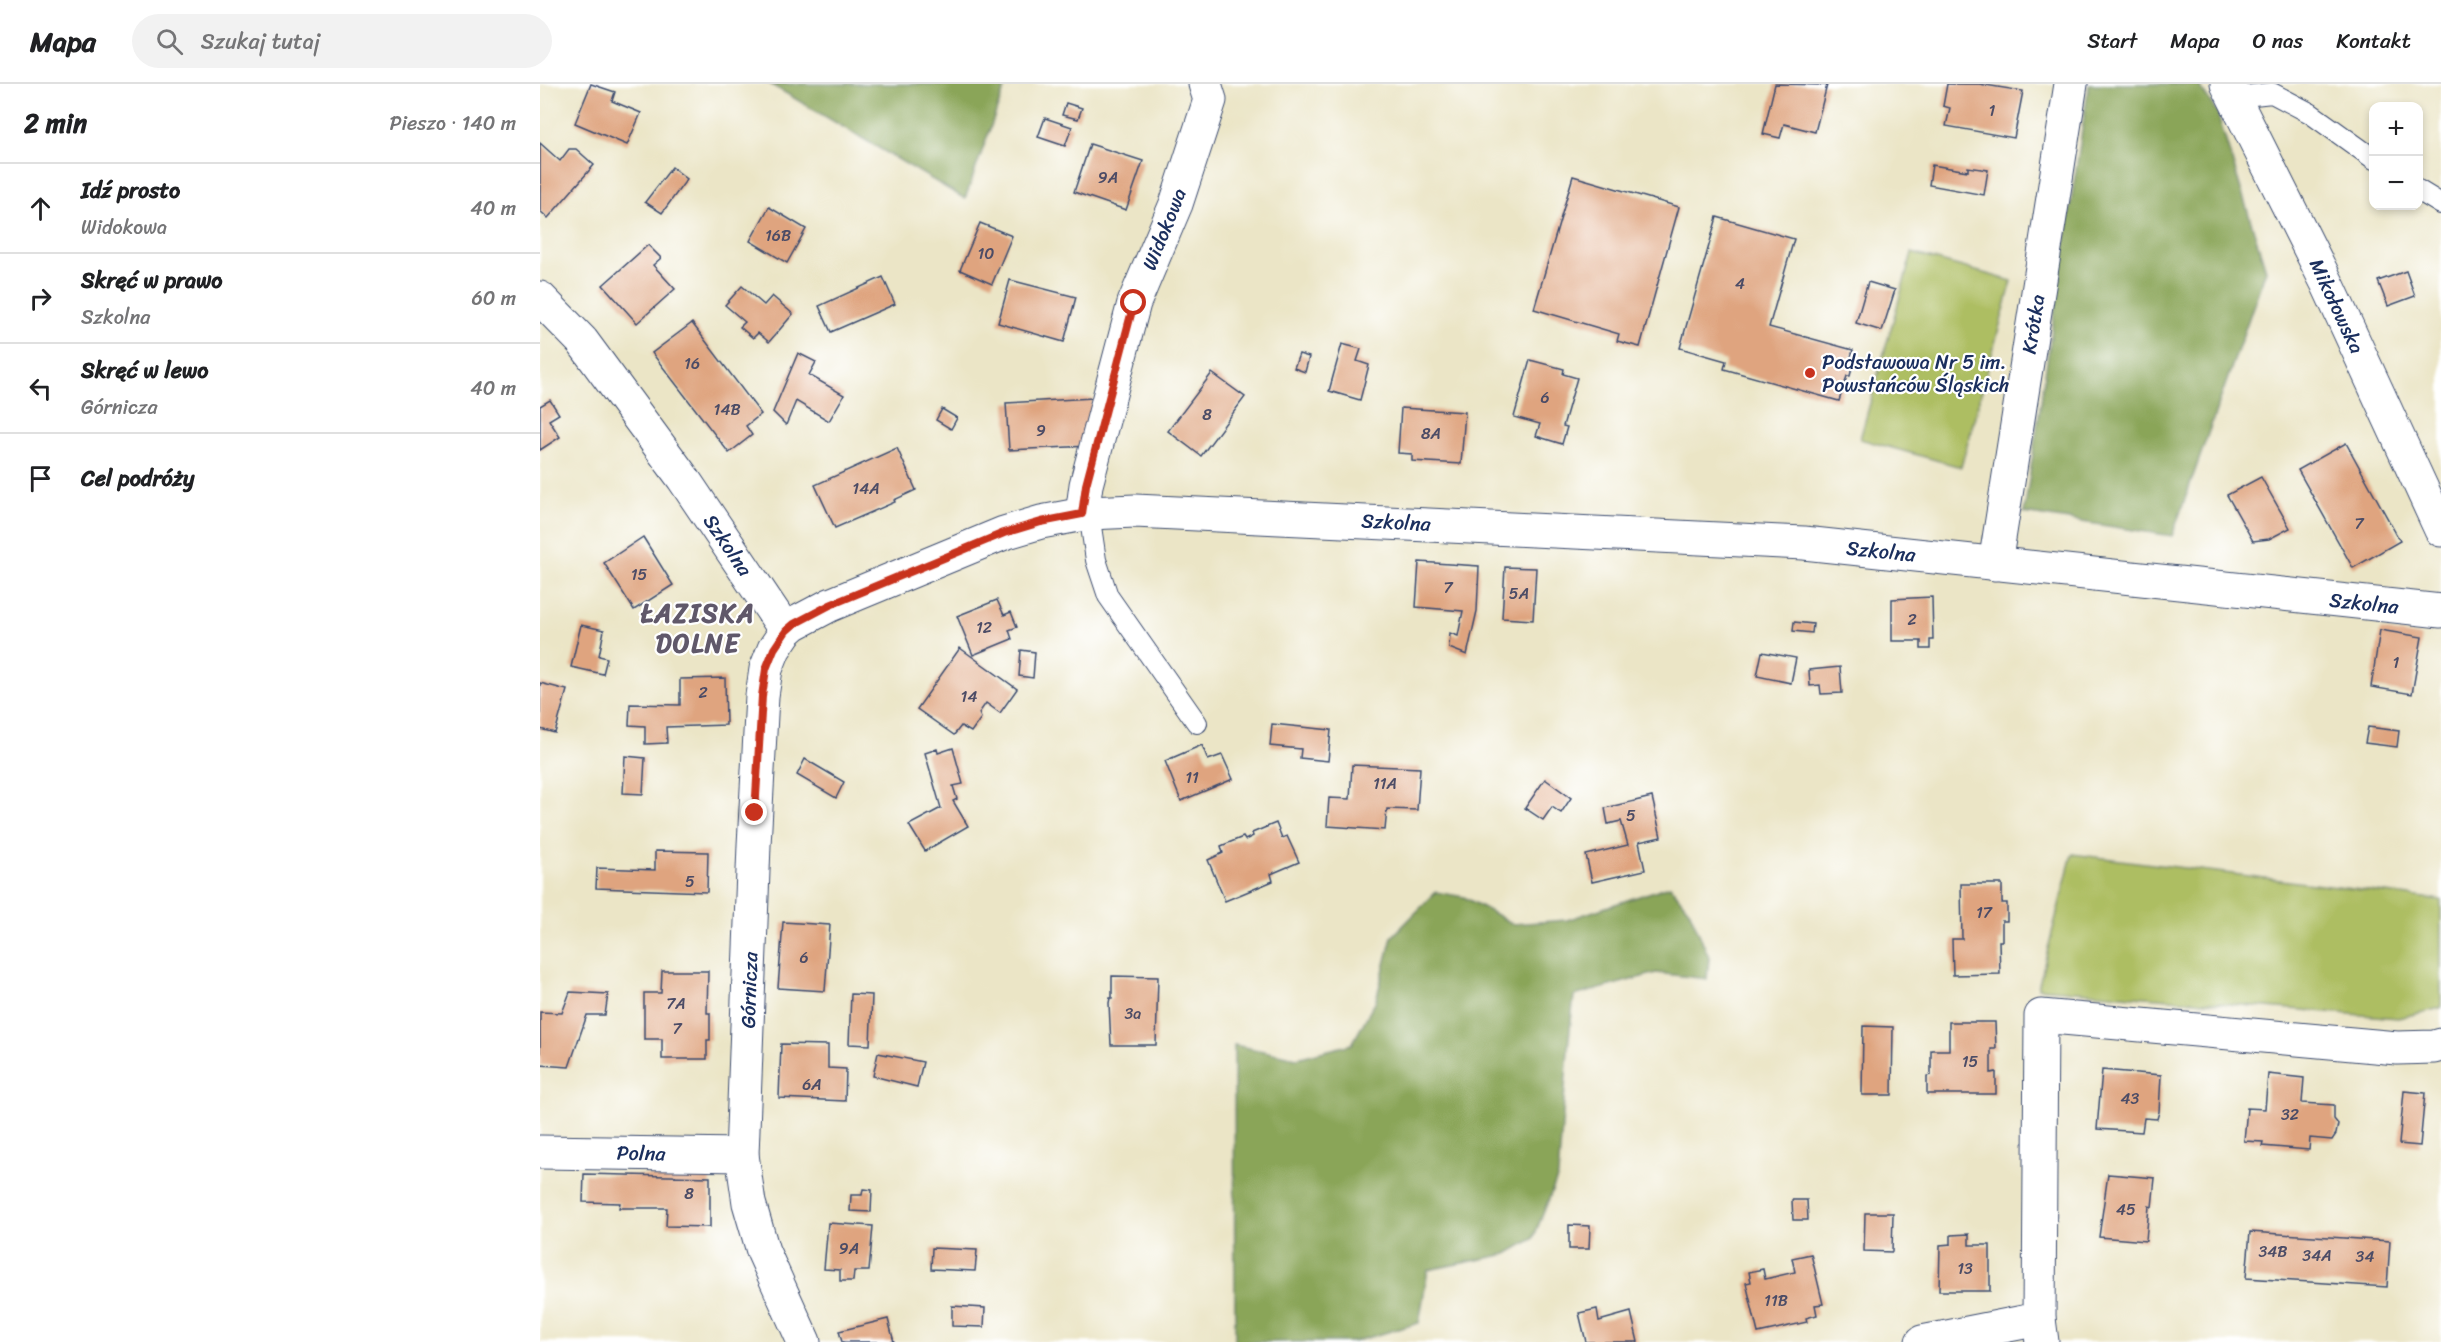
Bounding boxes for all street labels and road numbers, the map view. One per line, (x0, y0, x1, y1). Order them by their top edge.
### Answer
street label: Widokowa (1132, 183, 1197, 276)
street label: Mikołowska (2299, 253, 2374, 360)
street label: Krótka (2012, 292, 2055, 356)
street label: Szkolna (1360, 503, 1432, 542)
street label: Szkolna (694, 507, 762, 585)
street label: Szkolna (1845, 530, 1918, 573)
street label: Szkolna (2328, 582, 2401, 625)
street label: Górnicza (731, 950, 768, 1029)
street label: Polna (616, 1136, 667, 1171)

